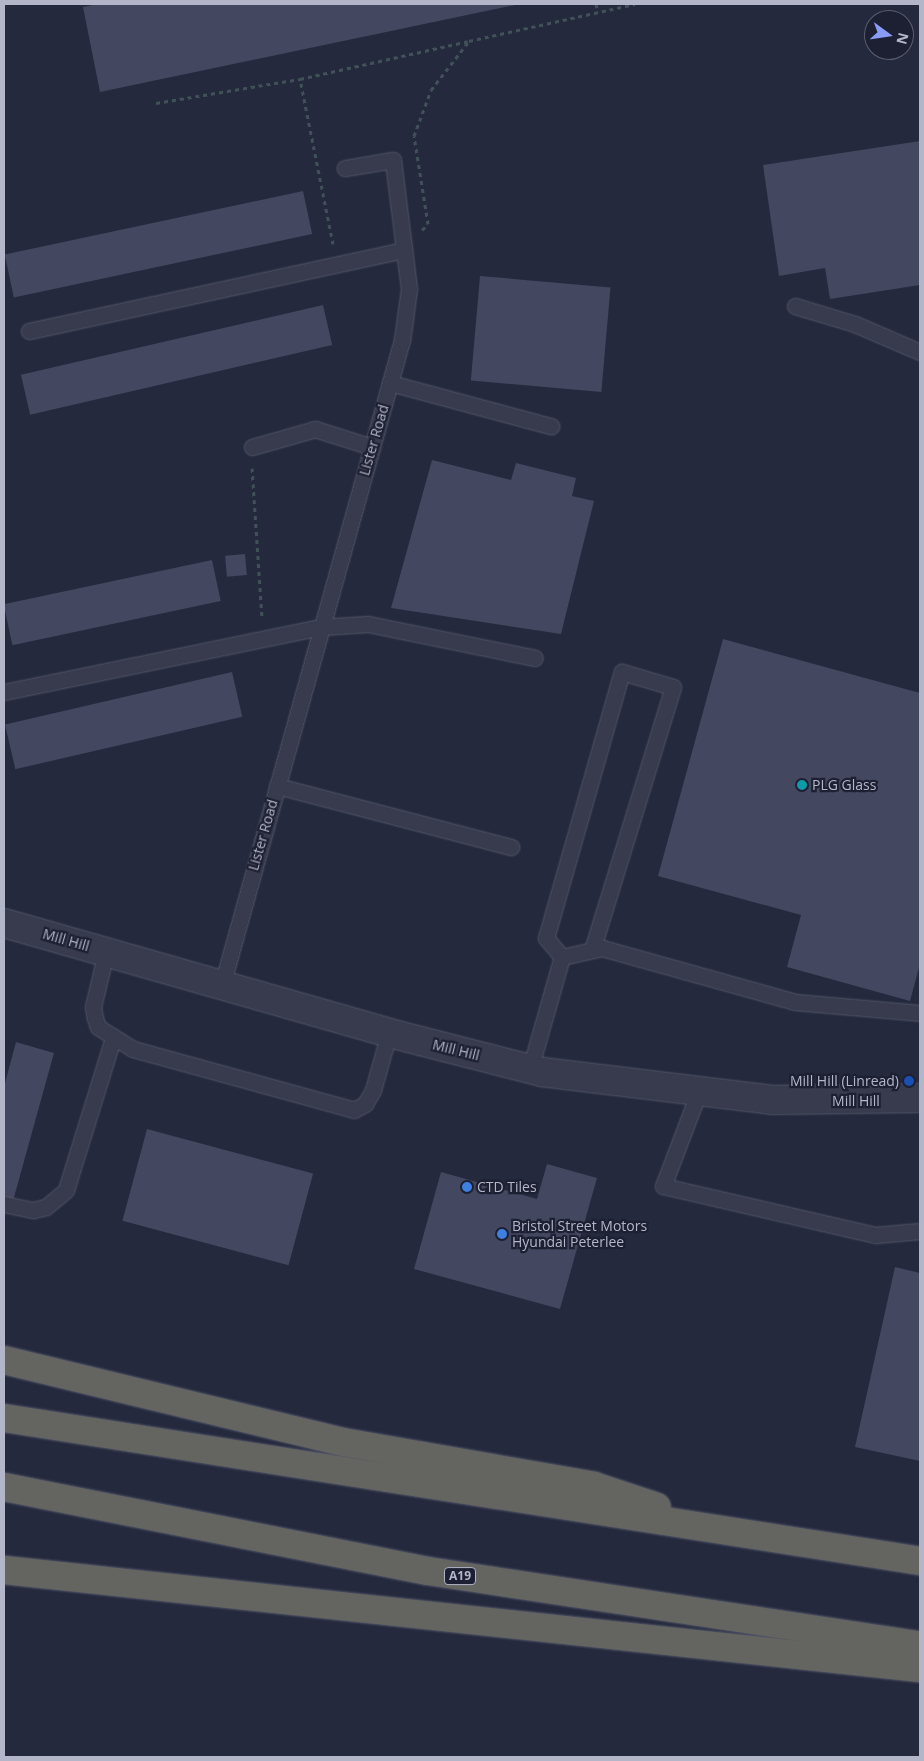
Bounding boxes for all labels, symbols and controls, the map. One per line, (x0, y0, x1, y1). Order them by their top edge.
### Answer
north arrow (864, 10, 914, 60)
text: N (892, 31, 914, 46)
street label: Lister Road (356, 403, 392, 477)
place label: PLG Glass (812, 777, 876, 793)
marker: PLG Glass (796, 779, 808, 791)
street label: Lister Road (245, 798, 281, 872)
street label: Mill Hill (41, 925, 91, 955)
street label: Mill Hill (431, 1036, 481, 1064)
place label: Mill Hill (Linread) (790, 1073, 899, 1089)
marker: Mill Hill (Linread) (903, 1075, 915, 1087)
street label: Mill Hill (832, 1093, 880, 1109)
place label: CTD Tiles (477, 1179, 537, 1195)
marker: CTD Tiles (461, 1181, 473, 1193)
place label: Bristol Street Motors Hyundai Peterlee (512, 1218, 647, 1250)
marker: Bristol Street Motors Hyundai Peterlee (496, 1228, 508, 1240)
road number: A19 (444, 1566, 476, 1585)

